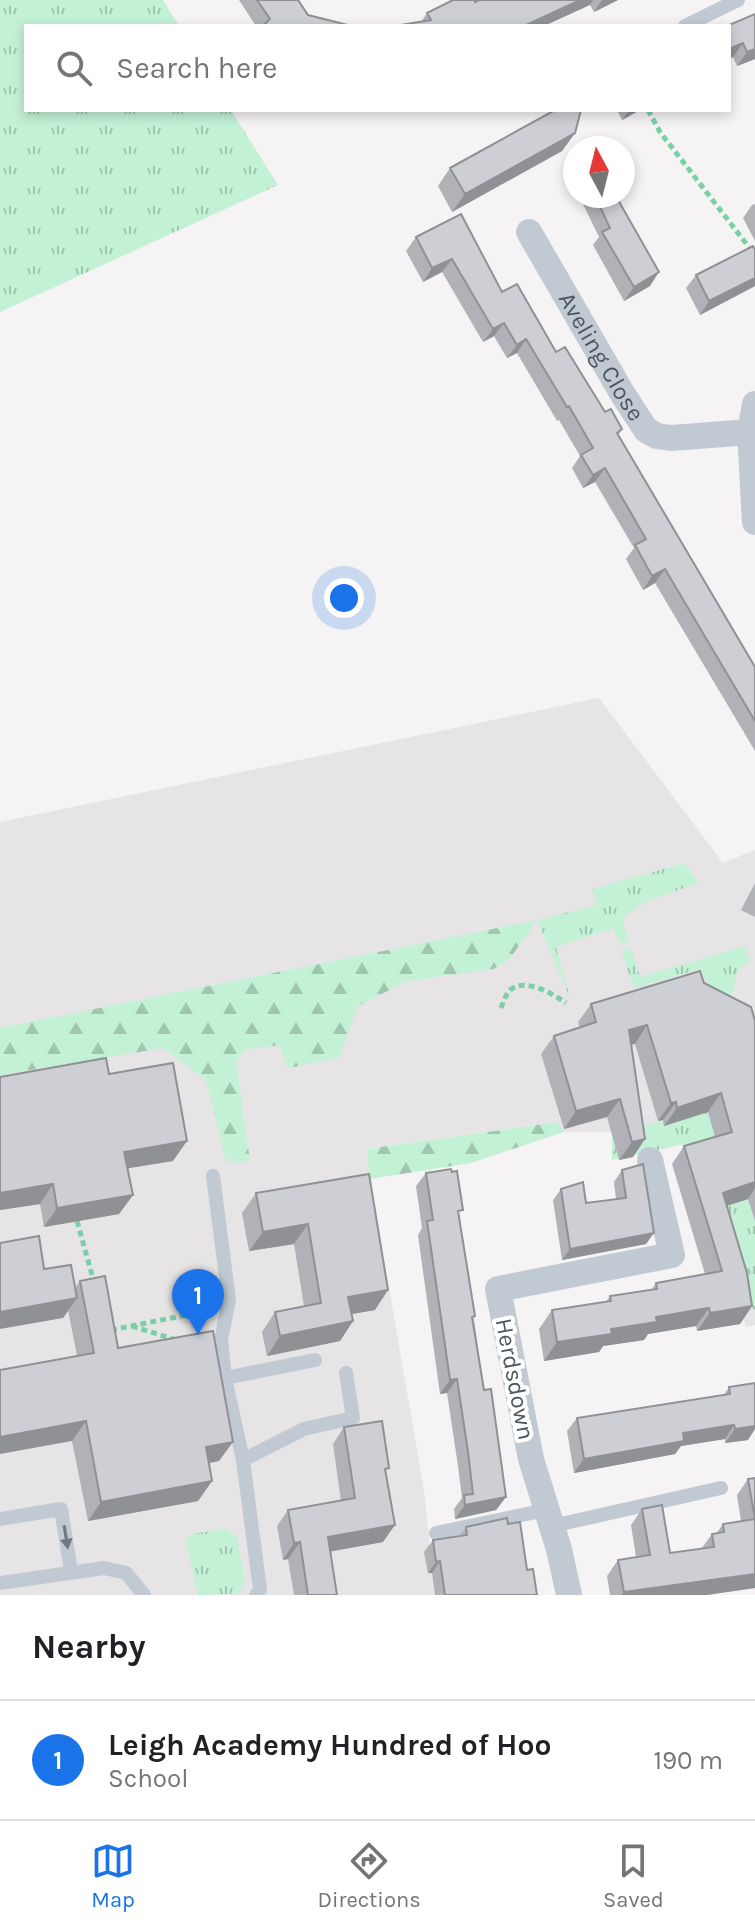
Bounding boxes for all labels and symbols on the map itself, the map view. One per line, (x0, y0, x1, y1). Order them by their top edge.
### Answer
north arrow (563, 136, 635, 208)
street label: Aveling Close (553, 287, 650, 426)
your location (324, 578, 364, 618)
pin: 1 (172, 1269, 224, 1335)
street label: Herdsdown (490, 1316, 540, 1442)
one-way arrow (60, 1525, 72, 1550)

